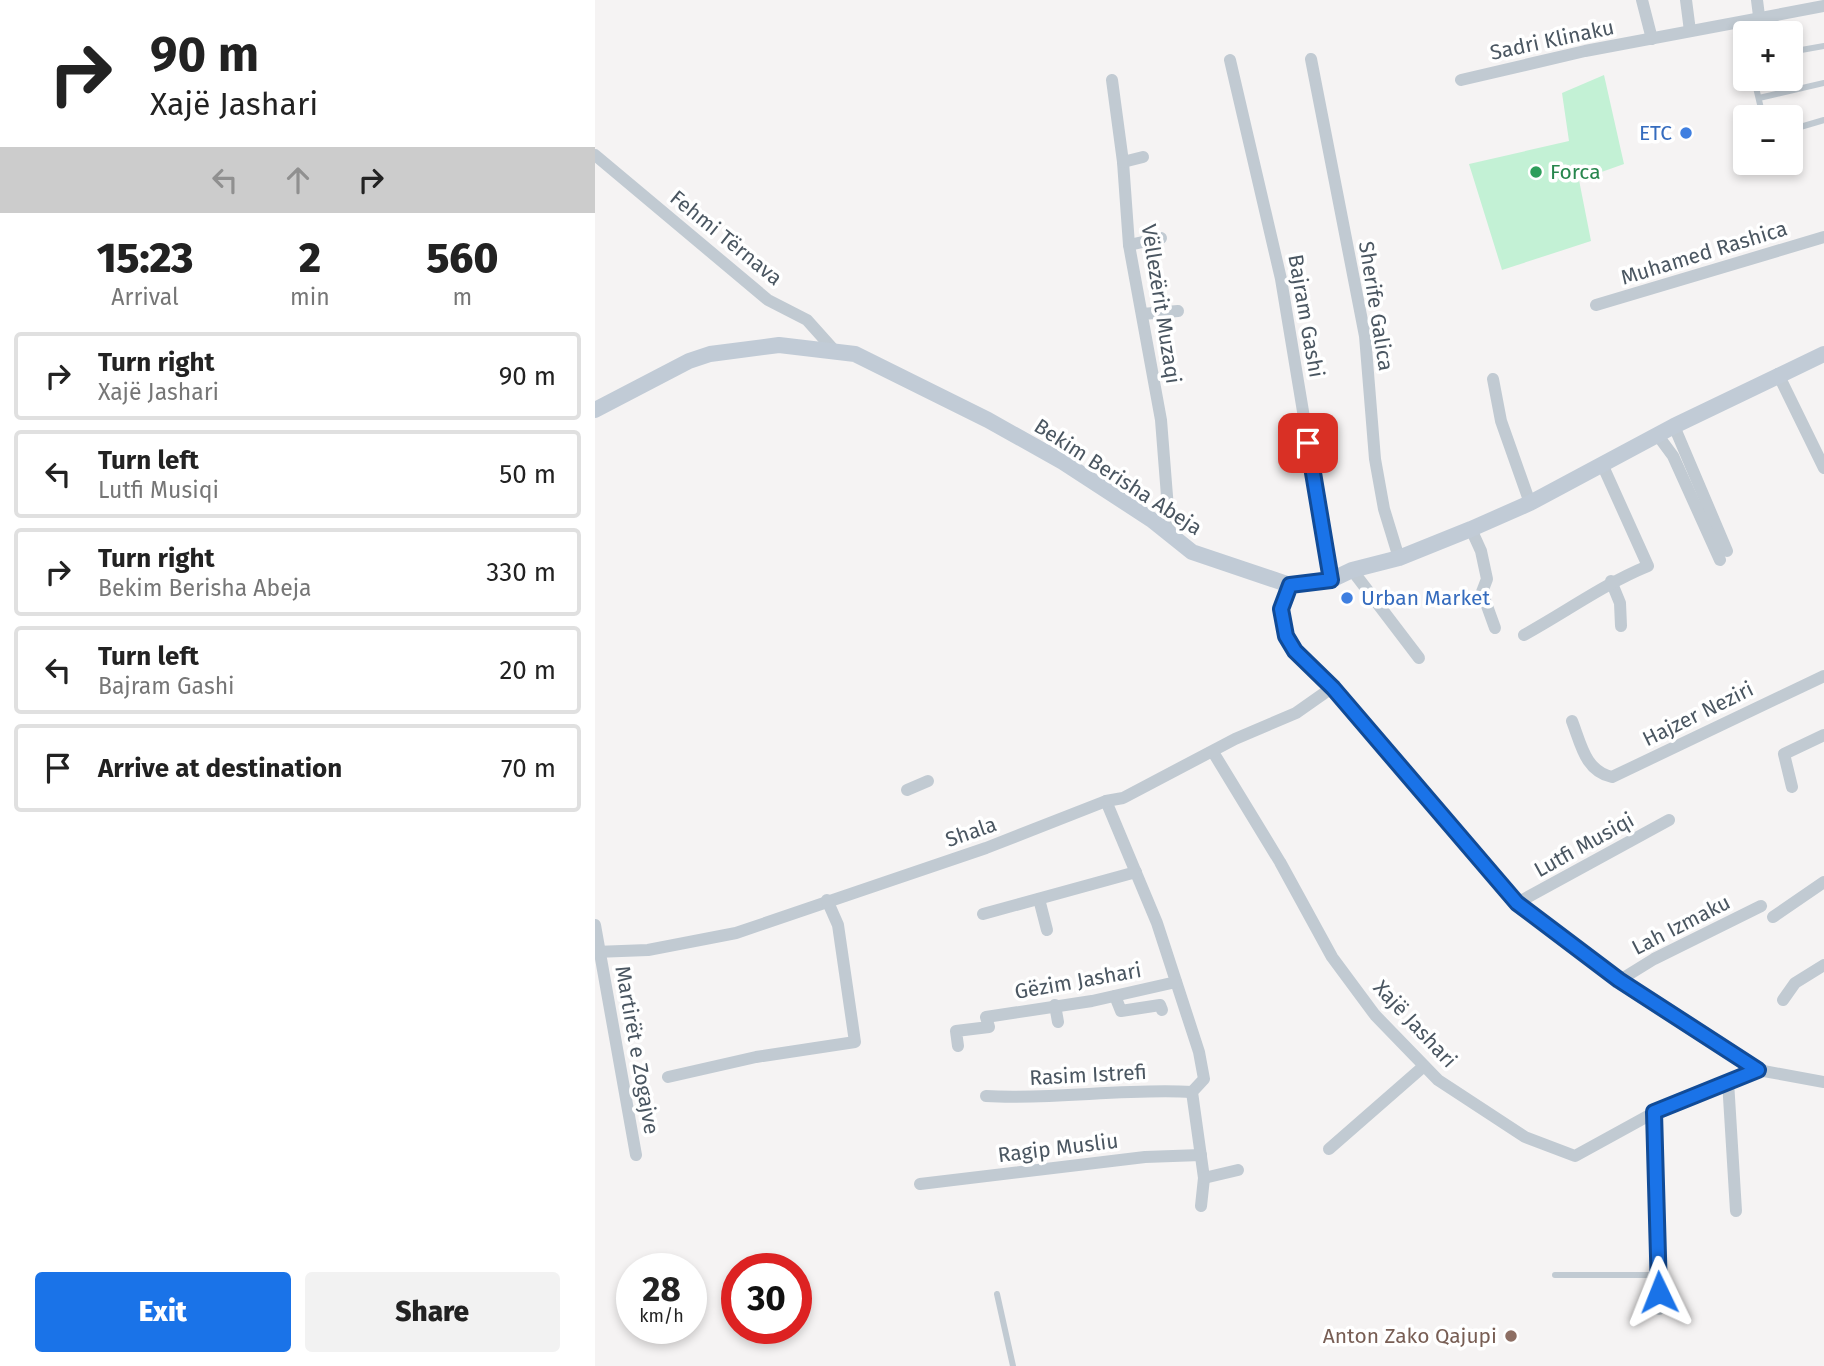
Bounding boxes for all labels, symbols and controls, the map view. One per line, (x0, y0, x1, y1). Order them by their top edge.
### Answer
street label: Sadri Klinaku (1488, 14, 1616, 66)
map controls (1733, 21, 1803, 175)
button: + (1733, 21, 1803, 91)
text: 90 m (150, 25, 259, 84)
icon: right (35, 28, 126, 119)
text: Xajë Jashari (150, 85, 318, 123)
button: − (1733, 105, 1803, 175)
place label: ETC (1639, 120, 1672, 146)
marker: ETC (1678, 125, 1694, 141)
place label: Forca (1550, 159, 1601, 185)
icon: left (206, 161, 244, 199)
icon: ahead (279, 161, 317, 199)
icon: right (352, 161, 390, 199)
marker: Forca (1528, 164, 1544, 180)
street label: Fehmi Tërnava (665, 185, 787, 291)
street label: Muhamed Rashica (1618, 215, 1790, 291)
street label: Vëllezërit Muzaqi (1136, 222, 1186, 386)
text: 15:23 (97, 233, 193, 283)
text: 2 (299, 233, 321, 283)
text: 560 (426, 233, 498, 283)
street label: Sherife Galica (1353, 239, 1399, 373)
street label: Bajram Gashi (1282, 252, 1330, 380)
text: Arrival (111, 283, 179, 311)
text: min (290, 283, 330, 311)
text: m (453, 283, 472, 311)
text: Turn right (98, 347, 215, 378)
icon: right (39, 357, 77, 395)
text: 90 m (499, 361, 556, 392)
text: Xajë Jashari (98, 378, 219, 406)
street label: Bekim Berisha Abeja (1029, 413, 1207, 541)
pin (1278, 413, 1338, 473)
icon: arrive (1289, 424, 1327, 462)
text: Turn left (98, 445, 199, 476)
icon: left (39, 455, 77, 493)
text: 50 m (499, 459, 556, 490)
text: Lutfi Musiqi (98, 476, 219, 504)
text: Turn right (98, 543, 215, 574)
icon: right (39, 553, 77, 591)
text: 330 m (486, 557, 556, 588)
text: Bekim Berisha Abeja (98, 574, 312, 602)
place label: Urban Market (1361, 585, 1490, 611)
marker: Urban Market (1339, 590, 1355, 606)
text: Turn left (98, 641, 199, 672)
icon: left (39, 651, 77, 689)
text: 20 m (499, 655, 556, 686)
text: Bajram Gashi (98, 672, 235, 700)
street label: Hajzer Neziri (1638, 676, 1758, 752)
icon: arrive (39, 749, 77, 787)
text: Arrive at destination (98, 753, 342, 784)
text: 70 m (501, 753, 556, 784)
street label: Lutfi Musiqi (1529, 807, 1639, 883)
street label: Shala (942, 811, 1000, 853)
street label: Lah Izmaku (1627, 889, 1735, 961)
street label: Gëzim Jashari (1013, 957, 1143, 1005)
street label: Martirët e Zogajve (609, 964, 665, 1136)
street label: Xajë Jashari (1368, 975, 1462, 1073)
street label: Rasim Istrefi (1029, 1059, 1147, 1091)
street label: Ragip Musliu (996, 1128, 1120, 1168)
speed limit sign: 30 (721, 1253, 812, 1344)
position arrow (1622, 1255, 1696, 1329)
text: 28 (642, 1268, 681, 1310)
button: Exit (35, 1272, 291, 1352)
button: Share (305, 1272, 560, 1352)
text: km/h (639, 1305, 684, 1327)
place label: Anton Zako Qajupi (1323, 1323, 1497, 1349)
marker: Anton Zako Qajupi (1503, 1328, 1519, 1344)

